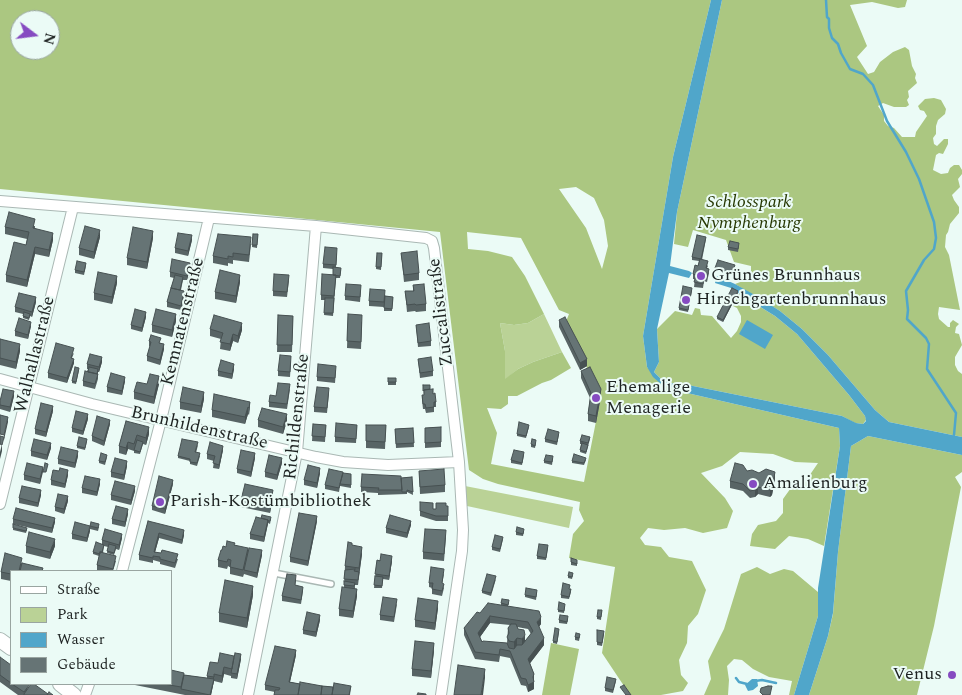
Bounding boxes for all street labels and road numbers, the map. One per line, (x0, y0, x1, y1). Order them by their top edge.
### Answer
street label: Kemnatenstraße (158, 256, 210, 388)
street label: Zuccalistraße (425, 257, 459, 367)
street label: Walhallastraße (11, 294, 61, 416)
street label: Richildenstraße (281, 353, 315, 481)
street label: Brunhildenstraße (128, 403, 270, 455)

